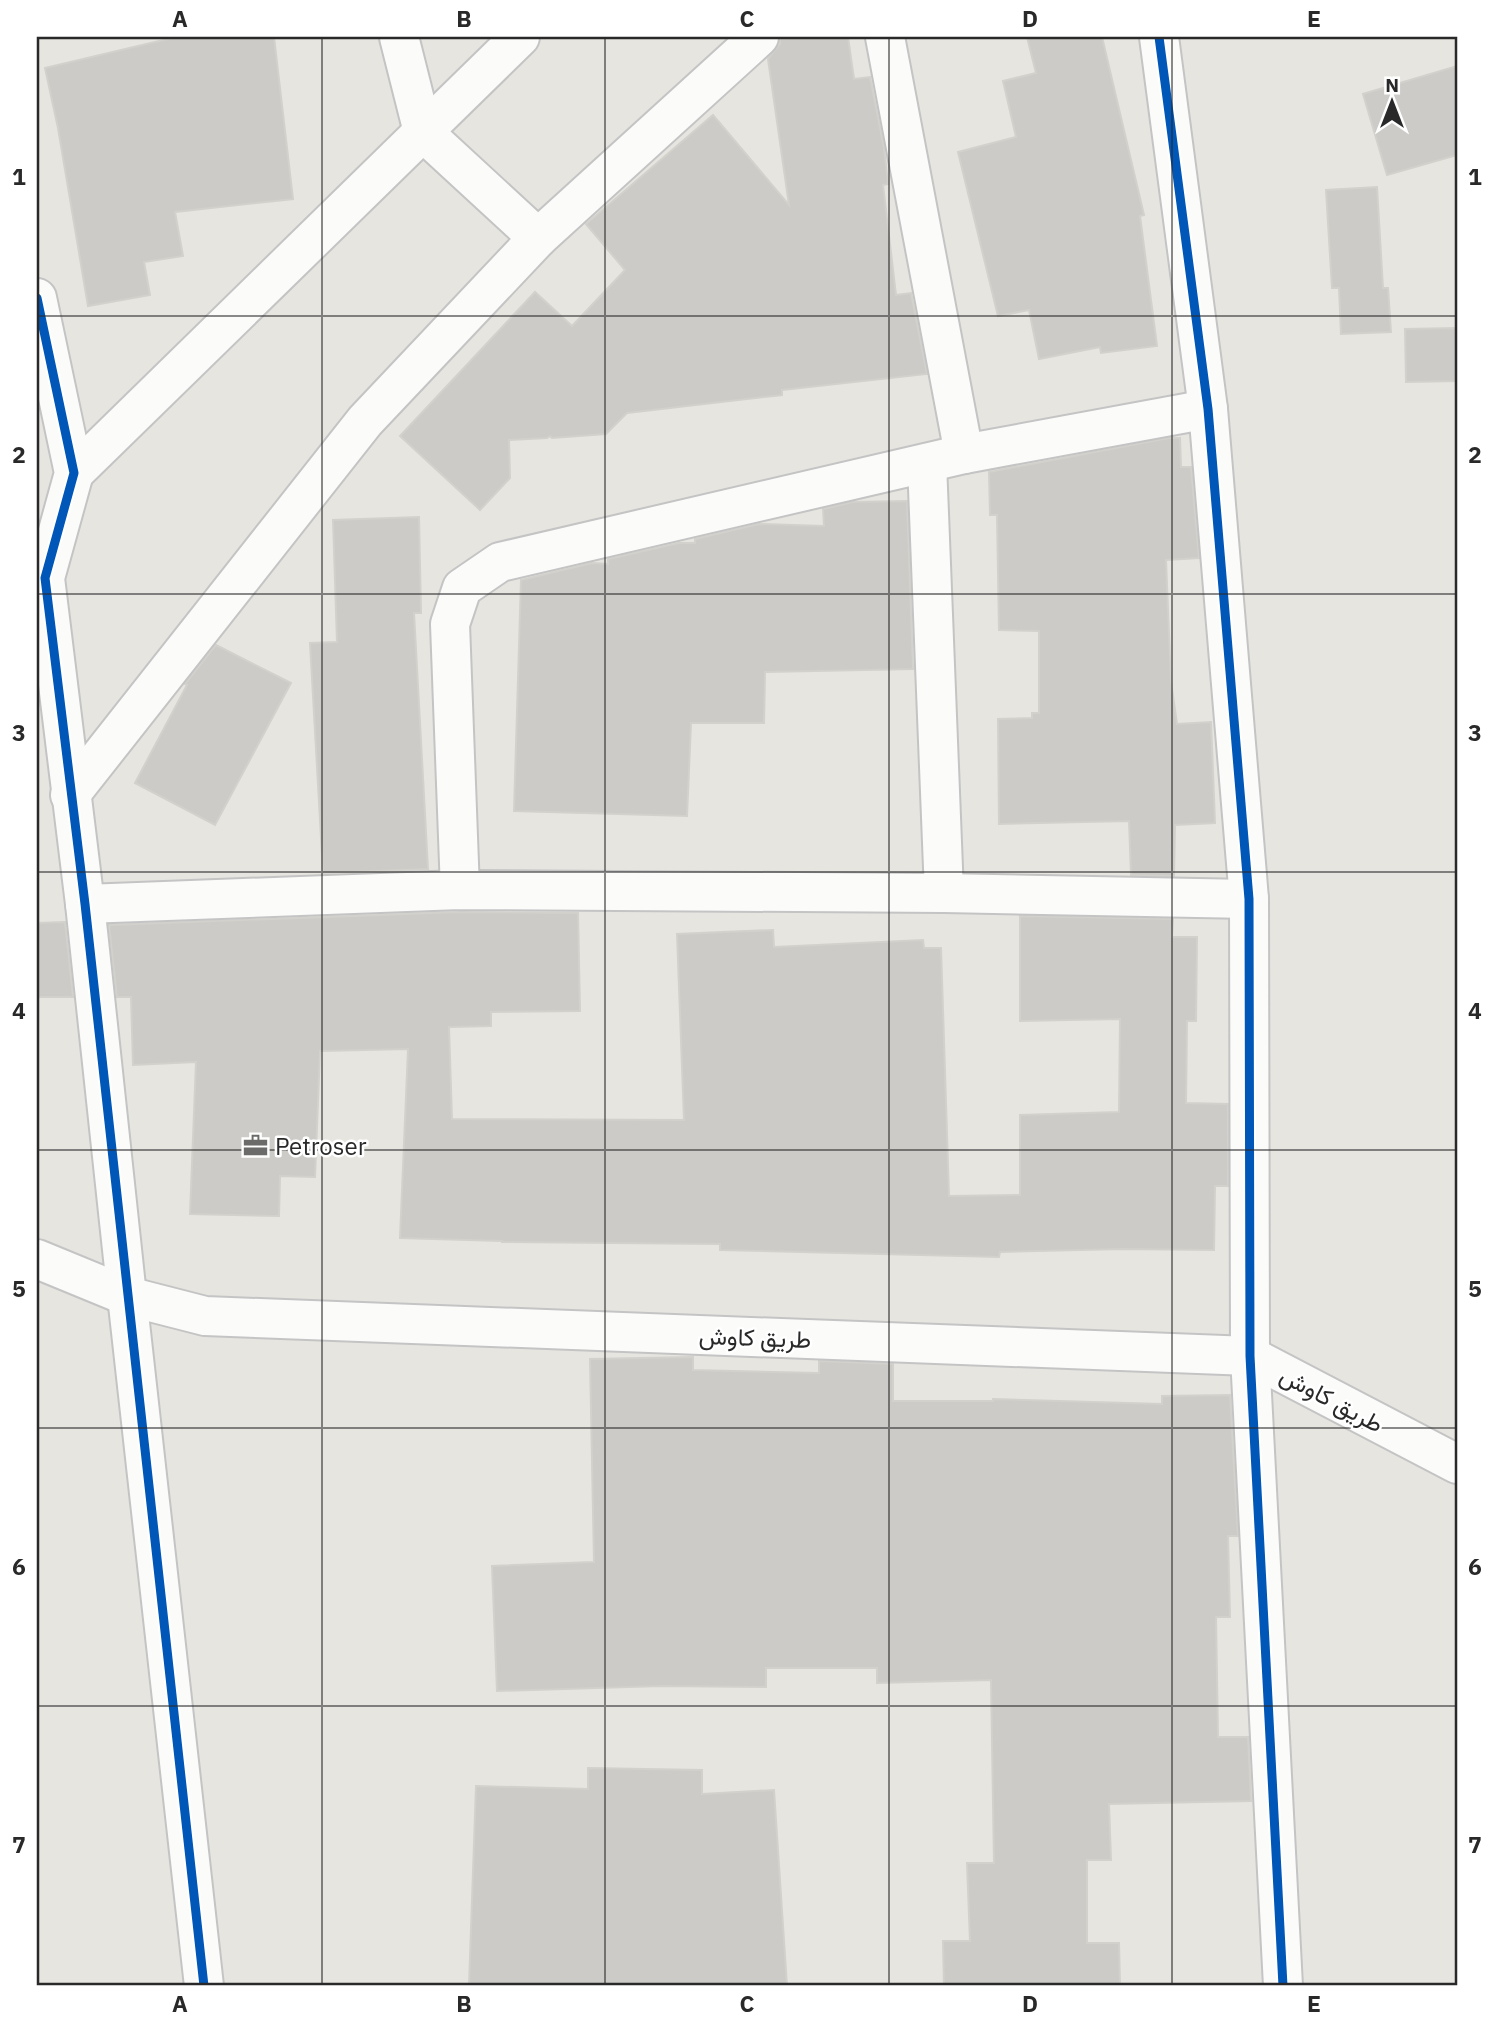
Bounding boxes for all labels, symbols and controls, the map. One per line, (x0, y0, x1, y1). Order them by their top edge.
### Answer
text: A (172, 3, 188, 33)
text: B (456, 3, 472, 33)
text: C (740, 3, 755, 33)
text: D (1022, 3, 1038, 33)
text: E (1307, 3, 1321, 33)
north arrow (1358, 66, 1428, 136)
text: N (1385, 73, 1399, 97)
text: 1 (12, 161, 26, 191)
text: 1 (1468, 161, 1482, 191)
text: 2 (12, 439, 26, 469)
text: 2 (1468, 439, 1482, 469)
text: 3 (12, 717, 26, 747)
text: 3 (1468, 717, 1482, 747)
text: 4 (12, 995, 26, 1025)
text: 4 (1468, 995, 1482, 1025)
place label: Petroser (275, 1130, 367, 1162)
office icon: Petroser (241, 1132, 269, 1160)
text: 5 (12, 1273, 26, 1303)
text: 5 (1468, 1273, 1482, 1303)
street label: طريق كاوش (698, 1319, 812, 1355)
street label: طريق كاوش (1275, 1358, 1389, 1440)
text: 6 (12, 1551, 26, 1581)
text: 6 (1468, 1551, 1482, 1581)
text: 7 (12, 1829, 26, 1859)
text: 7 (1468, 1829, 1482, 1859)
text: A (172, 1988, 188, 2018)
text: B (456, 1988, 472, 2018)
text: C (740, 1988, 755, 2018)
text: D (1022, 1988, 1038, 2018)
text: E (1307, 1988, 1321, 2018)

